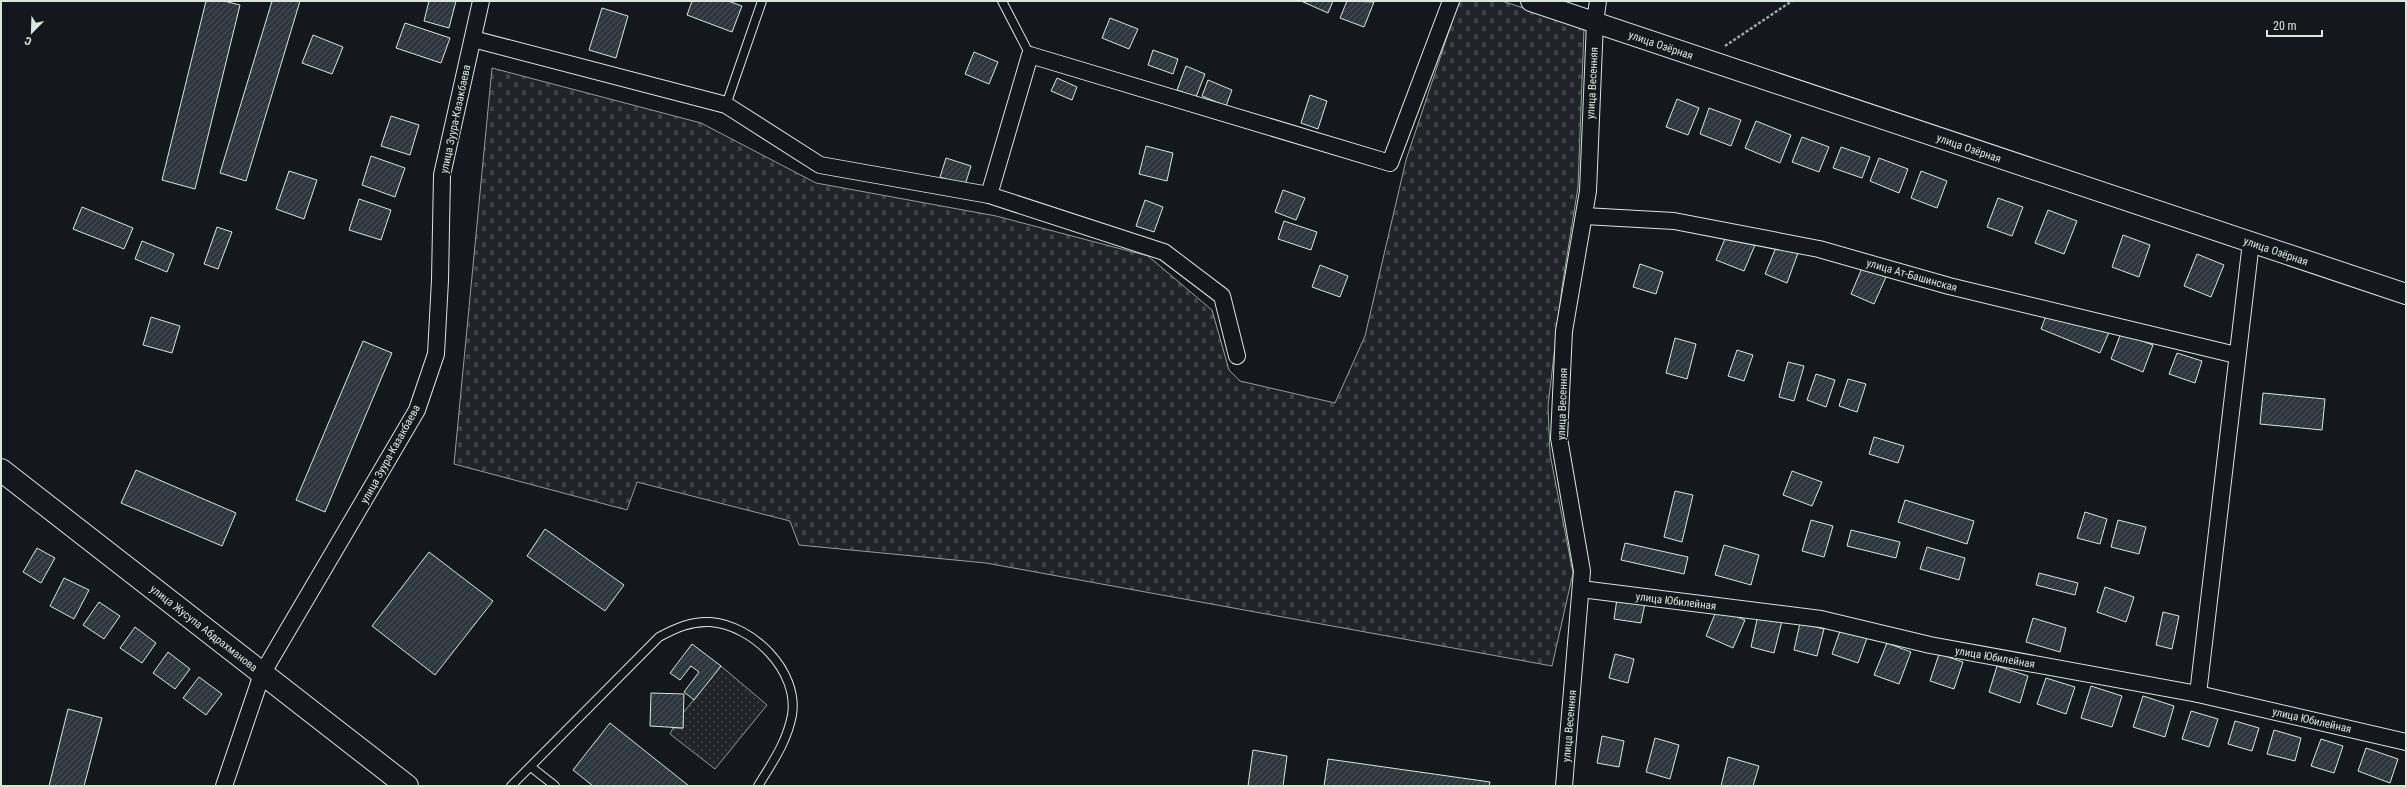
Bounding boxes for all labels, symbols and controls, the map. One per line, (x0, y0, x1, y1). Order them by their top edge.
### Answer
north arrow (12, 12, 52, 52)
scale bar (2267, 12, 2322, 38)
text: 20 m (2273, 19, 2297, 33)
street label: улица Озёрная (1627, 28, 1695, 63)
text: С (23, 34, 34, 48)
street label: улица Весенняя (1584, 47, 1601, 119)
street label: улица Зуура-Казакбаева (438, 64, 473, 175)
street label: улица Озёрная (1935, 131, 2003, 166)
street label: улица Озёрная (2242, 234, 2310, 269)
street label: улица Ат-Башинская (1865, 256, 1959, 295)
street label: улица Весенняя (1555, 368, 1570, 440)
street label: улица Зуура-Казакбаева (358, 403, 423, 506)
street label: улица Жусупа Абдрахманова (147, 582, 260, 674)
street label: улица Юбилейная (1635, 590, 1717, 613)
street label: улица Юбилейная (1954, 644, 2036, 671)
street label: улица Весенняя (1560, 689, 1579, 763)
street label: улица Юбилейная (2271, 705, 2353, 736)

